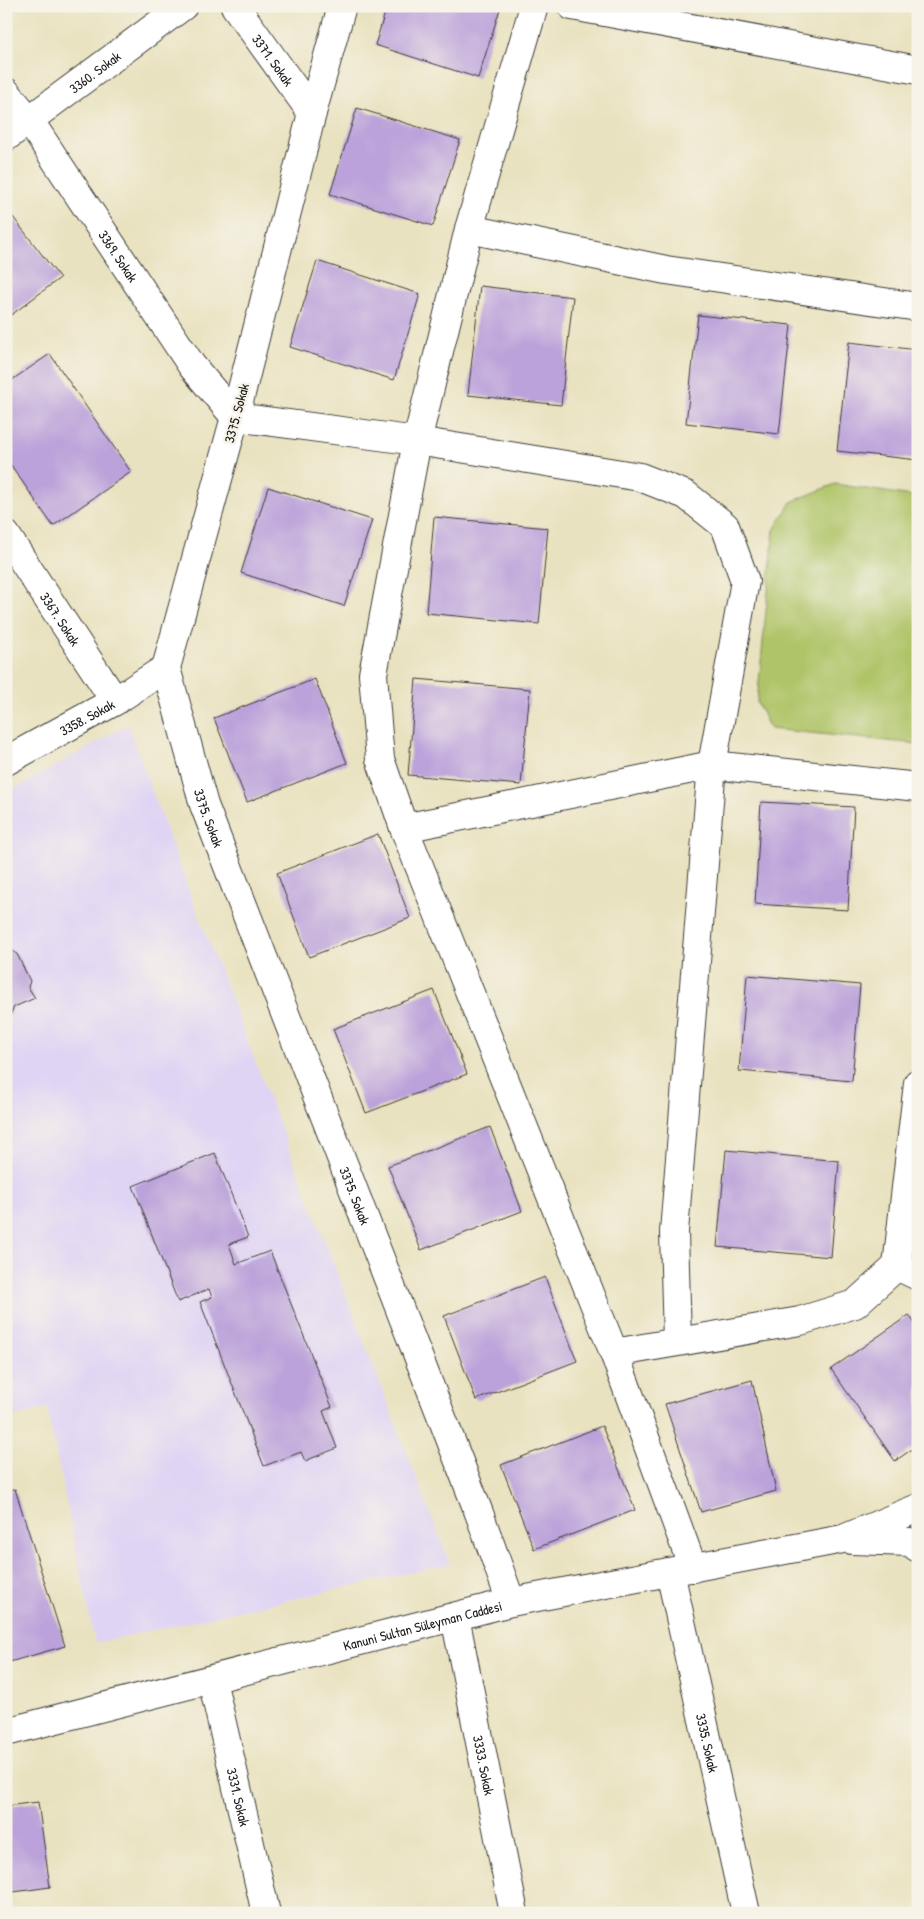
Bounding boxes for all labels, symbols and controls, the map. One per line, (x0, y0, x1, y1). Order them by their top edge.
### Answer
street label: 3371. Sokak (248, 30, 299, 90)
street label: 3360. Sokak (65, 46, 124, 97)
street label: 3369. Sokak (95, 226, 143, 286)
street label: 3375. Sokak (219, 381, 253, 445)
street label: 3367. Sokak (36, 588, 86, 649)
street label: 3358. Sokak (56, 694, 118, 739)
street label: 3375. Sokak (190, 786, 229, 850)
street label: 3375. Sokak (336, 1164, 376, 1227)
street label: Kanuni Sultan Süleyman Caddesi (341, 1595, 504, 1654)
street label: 3335. Sokak (692, 1711, 724, 1774)
street label: 3333. Sokak (469, 1734, 500, 1797)
street label: 3331. Sokak (223, 1766, 255, 1828)

